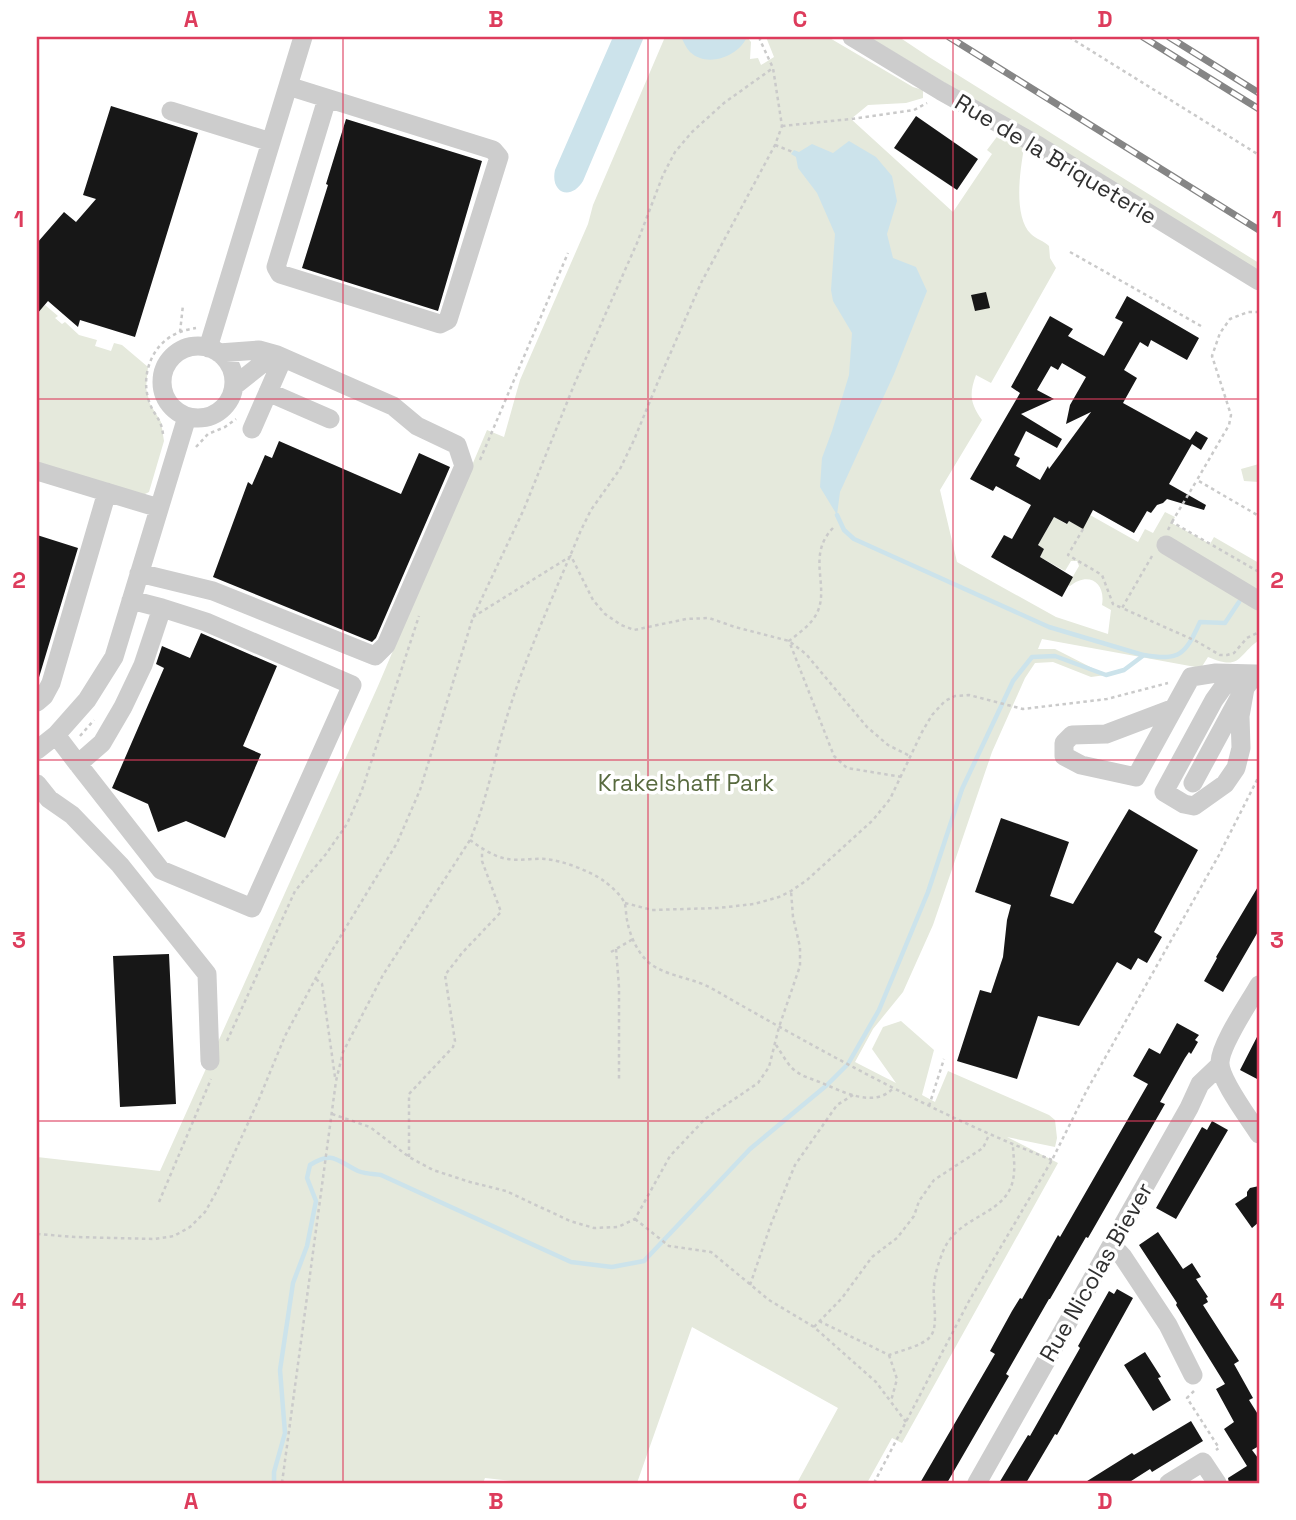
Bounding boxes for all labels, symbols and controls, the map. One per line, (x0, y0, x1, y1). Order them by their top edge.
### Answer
text: A (184, 4, 199, 34)
text: B (488, 4, 504, 34)
text: C (793, 4, 807, 34)
text: D (1097, 4, 1113, 34)
street label: Rue de la Briqueterie (949, 87, 1163, 231)
text: 1 (14, 204, 24, 234)
text: 1 (1272, 204, 1282, 234)
text: 2 (12, 565, 26, 595)
text: 2 (1270, 565, 1284, 595)
park label: Krakelshaff Park (598, 768, 774, 798)
text: 3 (12, 925, 26, 955)
text: 3 (1270, 925, 1284, 955)
street label: Rue Nicolas Biever (1033, 1177, 1159, 1367)
text: 4 (12, 1286, 27, 1316)
text: 4 (1270, 1286, 1285, 1316)
text: A (184, 1486, 199, 1516)
text: B (488, 1486, 504, 1516)
text: C (793, 1486, 807, 1516)
text: D (1097, 1486, 1113, 1516)

